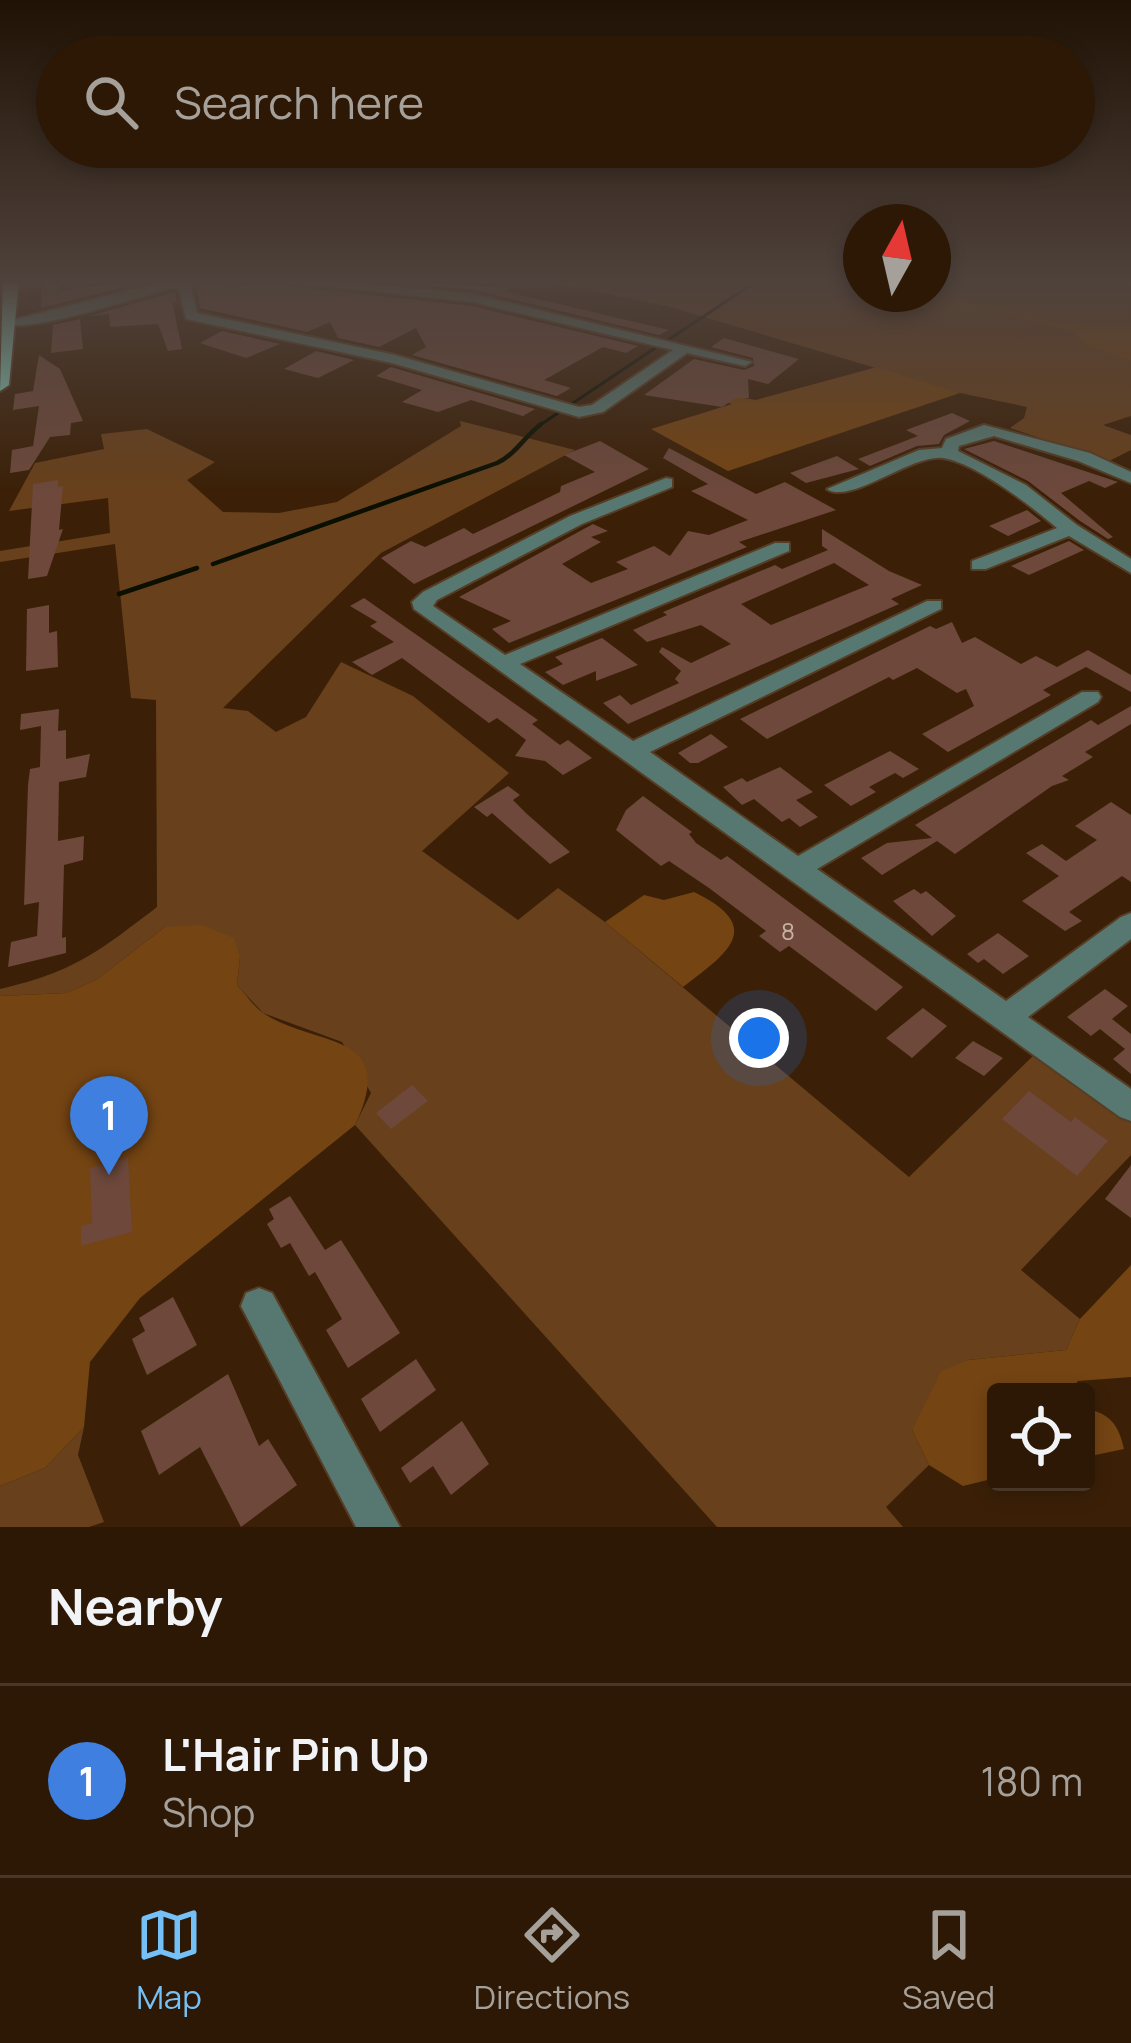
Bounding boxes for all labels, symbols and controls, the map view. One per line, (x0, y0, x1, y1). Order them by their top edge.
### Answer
search box (36, 36, 1095, 168)
icon: search (78, 69, 144, 135)
text: Search here (174, 71, 424, 133)
north arrow (843, 204, 951, 312)
house number: 8 (781, 914, 795, 947)
your location (729, 1008, 789, 1068)
pin: 1 (70, 1076, 148, 1175)
map controls (987, 1383, 1095, 1491)
button: locate (987, 1383, 1095, 1491)
text: Nearby (48, 1571, 223, 1640)
text: L'Hair Pin Up (162, 1723, 429, 1785)
text: 1 (78, 1754, 96, 1808)
text: 180 m (980, 1754, 1083, 1808)
text: Shop (162, 1785, 255, 1839)
tab: Map (136, 1902, 202, 2019)
tab: Directions (474, 1902, 630, 2019)
tab: Saved (902, 1902, 995, 2019)

